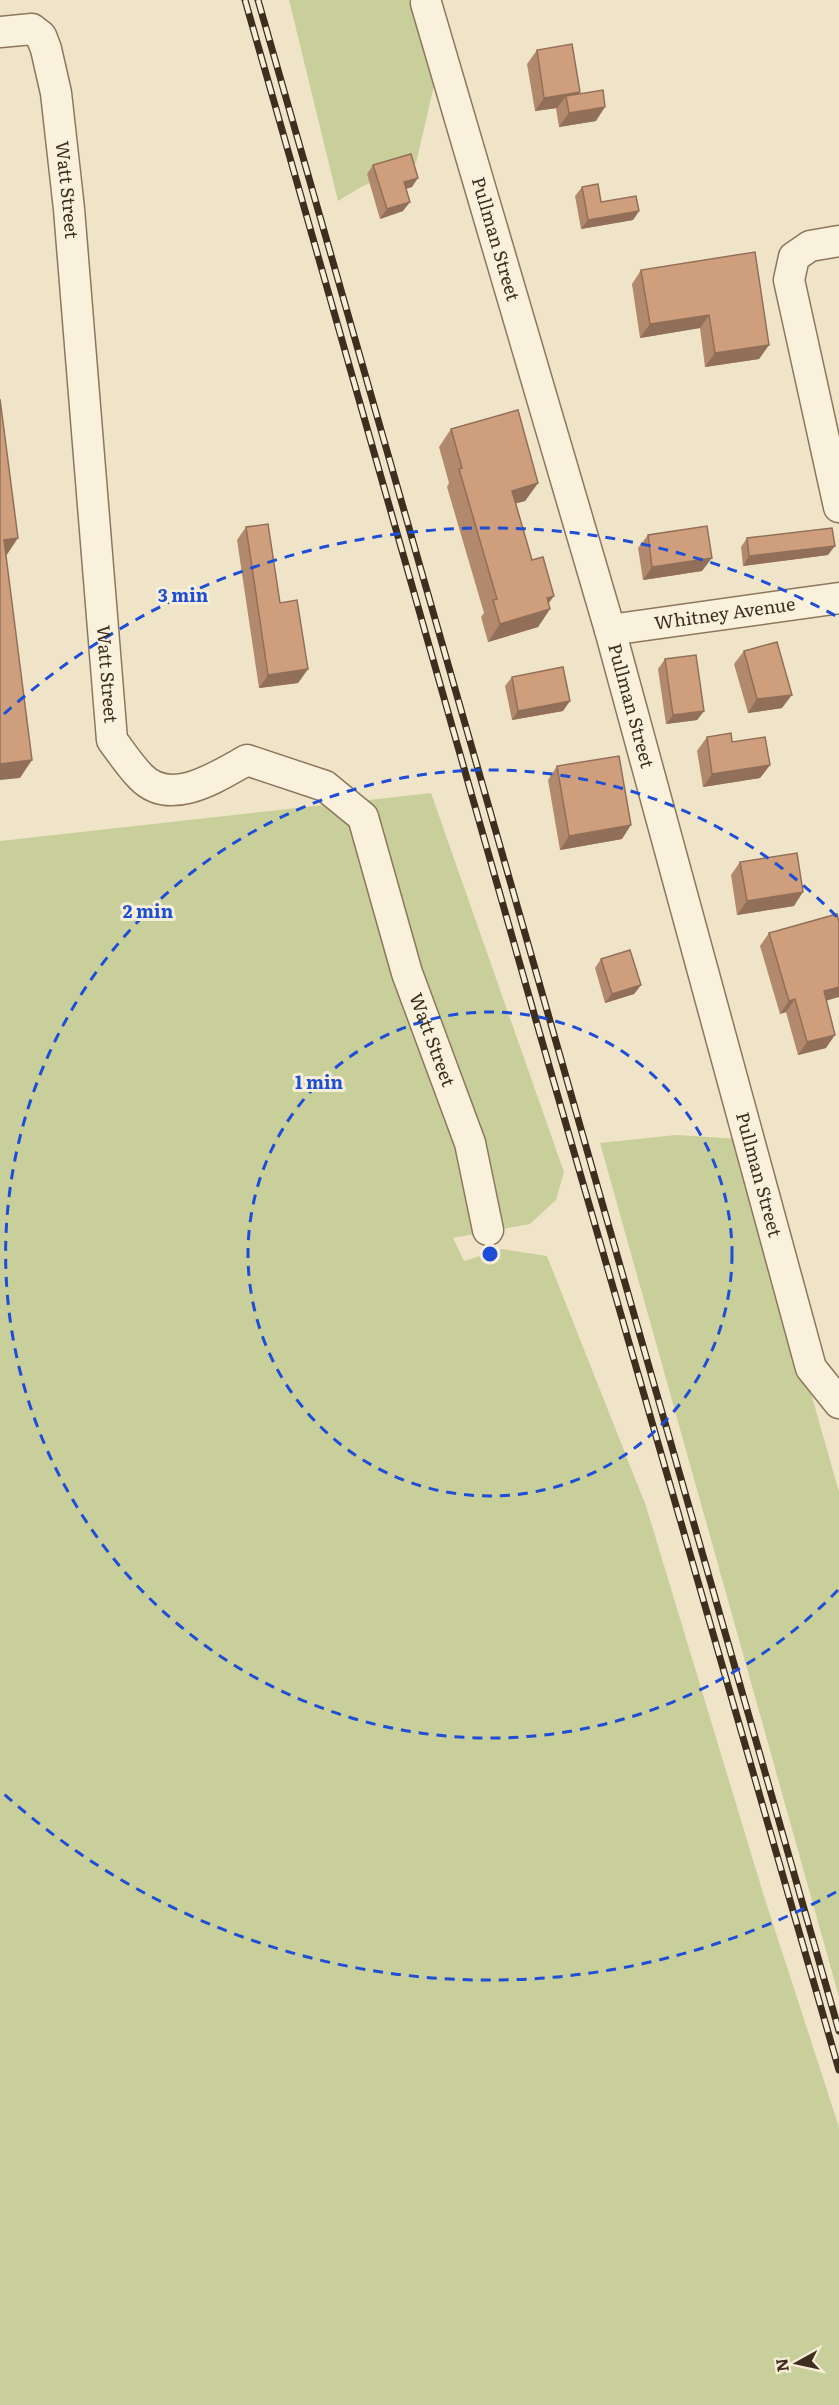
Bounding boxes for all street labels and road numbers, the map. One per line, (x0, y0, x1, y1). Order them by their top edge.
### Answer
street label: Watt Street (49, 139, 86, 240)
street label: Pullman Street (466, 173, 528, 305)
street label: Whitney Avenue (652, 589, 797, 636)
street label: Watt Street (91, 624, 126, 725)
street label: Pullman Street (602, 640, 662, 772)
street label: Watt Street (403, 989, 463, 1091)
street label: Pullman Street (730, 1109, 790, 1240)

